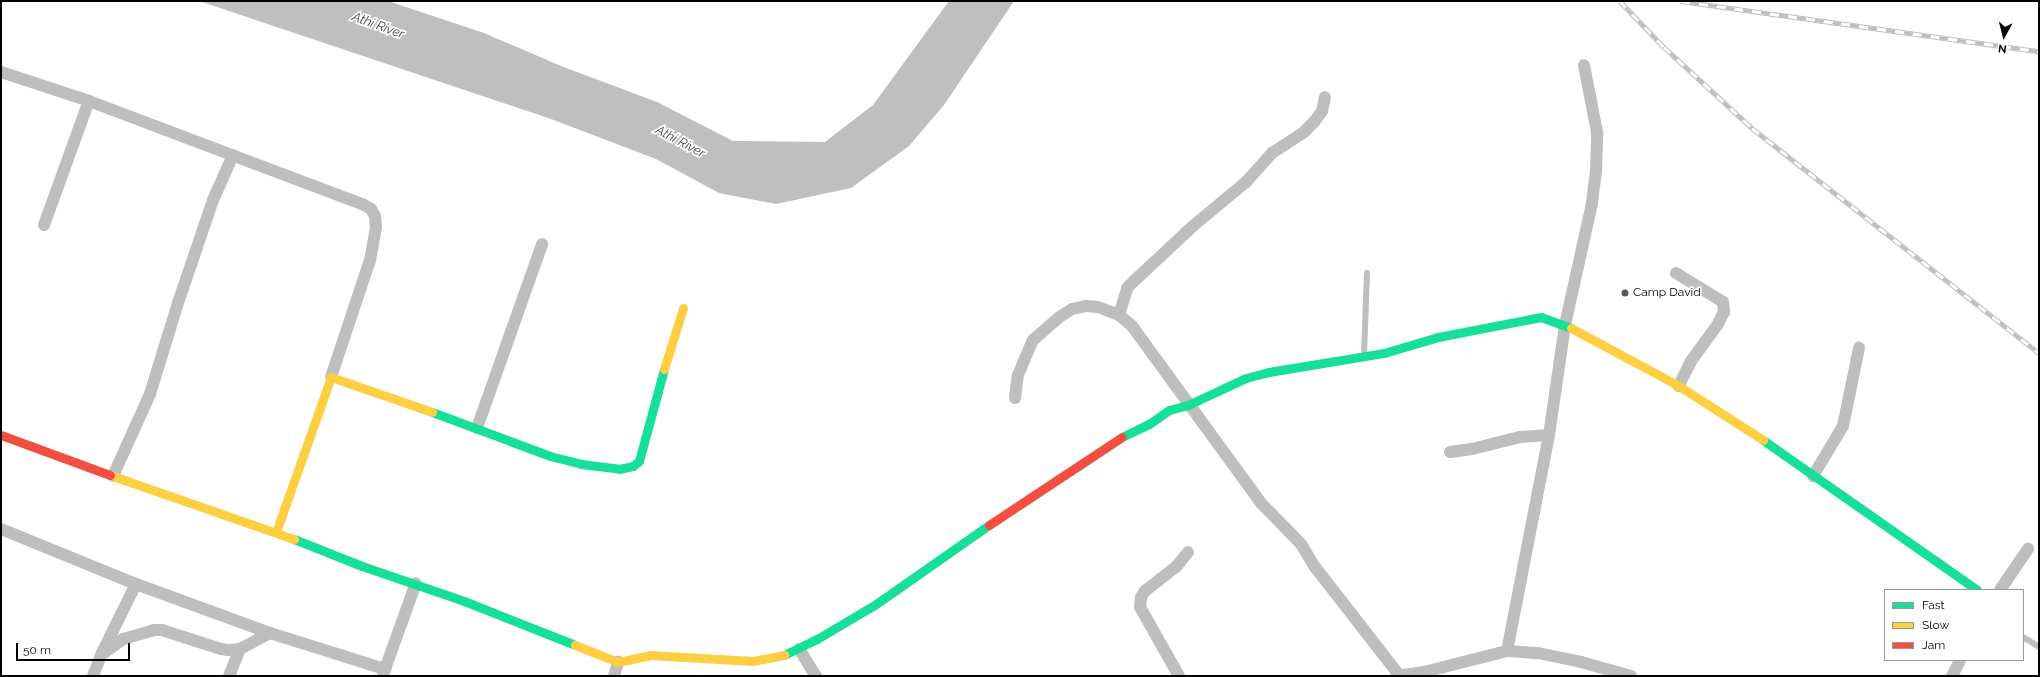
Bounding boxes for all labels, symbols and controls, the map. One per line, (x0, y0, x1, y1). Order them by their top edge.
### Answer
water label: Athi River (350, 9, 406, 43)
north arrow (1984, 16, 2024, 56)
text: N (1998, 41, 2007, 55)
water label: Athi River (652, 122, 708, 162)
place label: Camp David (1633, 286, 1701, 300)
marker: Camp David (1620, 288, 1630, 298)
legend (1884, 589, 2024, 661)
text: Fast (1922, 598, 1945, 612)
text: Slow (1922, 618, 1949, 632)
scale bar (18, 635, 132, 661)
text: Jam (1922, 638, 1945, 652)
text: 50 m (23, 643, 51, 657)

